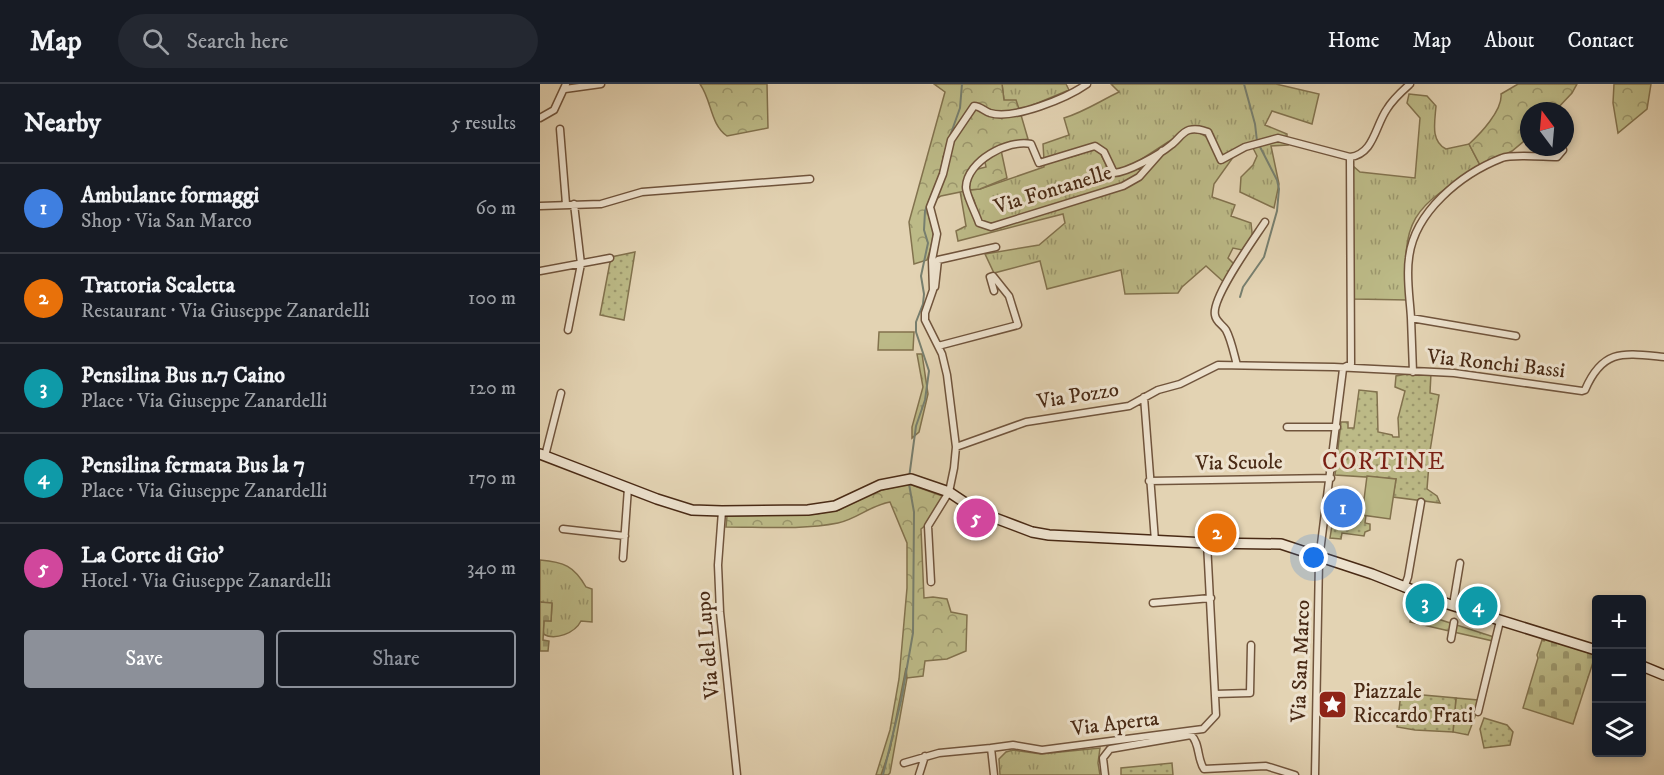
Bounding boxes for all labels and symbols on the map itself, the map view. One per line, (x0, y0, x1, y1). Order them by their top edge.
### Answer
north arrow (1520, 102, 1574, 156)
street label: Via Fontanelle (990, 160, 1115, 221)
street label: Via Ronchi Bassi (1425, 344, 1566, 384)
street label: Via Pozzo (1034, 377, 1121, 415)
district label: CORTINE (1322, 447, 1446, 477)
street label: Via Scuole (1194, 449, 1283, 477)
pin: 1 (1324, 486, 1362, 530)
pin: 5 (956, 496, 996, 540)
pin: 2 (1198, 510, 1236, 556)
your location (1299, 543, 1328, 572)
pin: 3 (1406, 580, 1444, 626)
pin: 4 (1458, 584, 1498, 628)
street label: Via del Lupo (690, 590, 726, 701)
street label: Via San Marco (1286, 599, 1316, 724)
place label: Piazzale Riccardo Frati (1353, 679, 1473, 729)
place icon: Piazzale Riccardo Frati (1316, 688, 1348, 720)
street label: Via Aperta (1069, 706, 1160, 742)

